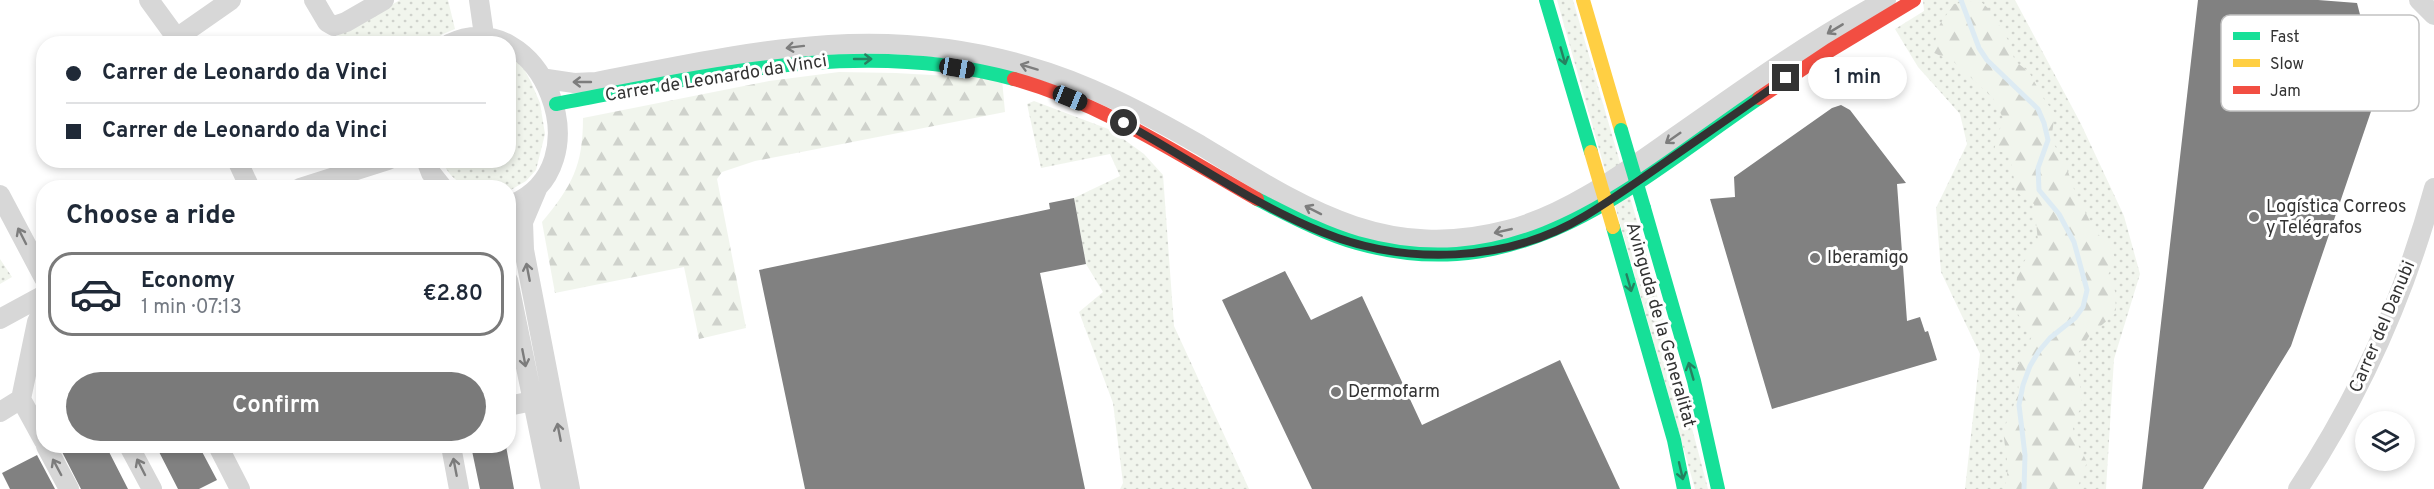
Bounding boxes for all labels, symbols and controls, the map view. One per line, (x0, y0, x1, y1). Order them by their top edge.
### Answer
legend (2221, 15, 2419, 111)
one-way arrow (1827, 23, 1844, 35)
text: Fast (2270, 28, 2300, 48)
one-way arrow (785, 42, 805, 53)
one-way arrow (1558, 46, 1569, 65)
street label: Carrer de Leonardo da Vinci (603, 50, 829, 108)
one-way arrow (853, 53, 873, 65)
text: Slow (2270, 55, 2304, 75)
car (938, 56, 976, 80)
callout: 1 min (1807, 57, 1906, 99)
text: Carrer de Leonardo da Vinci (102, 60, 387, 87)
one-way arrow (1020, 61, 1039, 72)
route end (1772, 64, 1799, 91)
text: 1 min (1834, 65, 1881, 91)
one-way arrow (573, 76, 593, 88)
text: Jam (2270, 82, 2301, 102)
car (1050, 83, 1090, 113)
route start (1110, 109, 1137, 136)
text: Carrer de Leonardo da Vinci (102, 118, 387, 145)
one-way arrow (1666, 132, 1682, 144)
place label: Logística Correos y Telégrafos (2266, 196, 2406, 240)
text: Choose a ride (66, 199, 236, 233)
one-way arrow (1305, 204, 1323, 216)
marker: Logística Correos y Telégrafos (2247, 210, 2261, 224)
street label: Avinguda de la Generalitat (1620, 220, 1700, 430)
one-way arrow (1494, 225, 1513, 237)
one-way arrow (16, 227, 28, 245)
place label: Iberamigo (1827, 247, 1909, 270)
marker: Iberamigo (1808, 251, 1822, 265)
street label: Carrer del Danubi (2345, 257, 2421, 397)
one-way arrow (522, 262, 533, 282)
icon: car (69, 267, 123, 321)
text: Economy (141, 268, 235, 295)
one-way arrow (1624, 273, 1636, 292)
text: €2.80 (423, 281, 483, 308)
text: 1 min · 07:13 (141, 295, 242, 321)
one-way arrow (519, 348, 530, 367)
one-way arrow (1685, 362, 1696, 381)
button: Confirm (66, 372, 486, 441)
place label: Dermofarm (1348, 381, 1440, 404)
marker: Dermofarm (1329, 385, 1343, 399)
map controls (2355, 411, 2415, 471)
button: layers (2355, 411, 2415, 471)
one-way arrow (553, 422, 564, 442)
one-way arrow (449, 458, 460, 478)
one-way arrow (51, 459, 62, 477)
one-way arrow (134, 459, 146, 477)
one-way arrow (1675, 462, 1687, 481)

